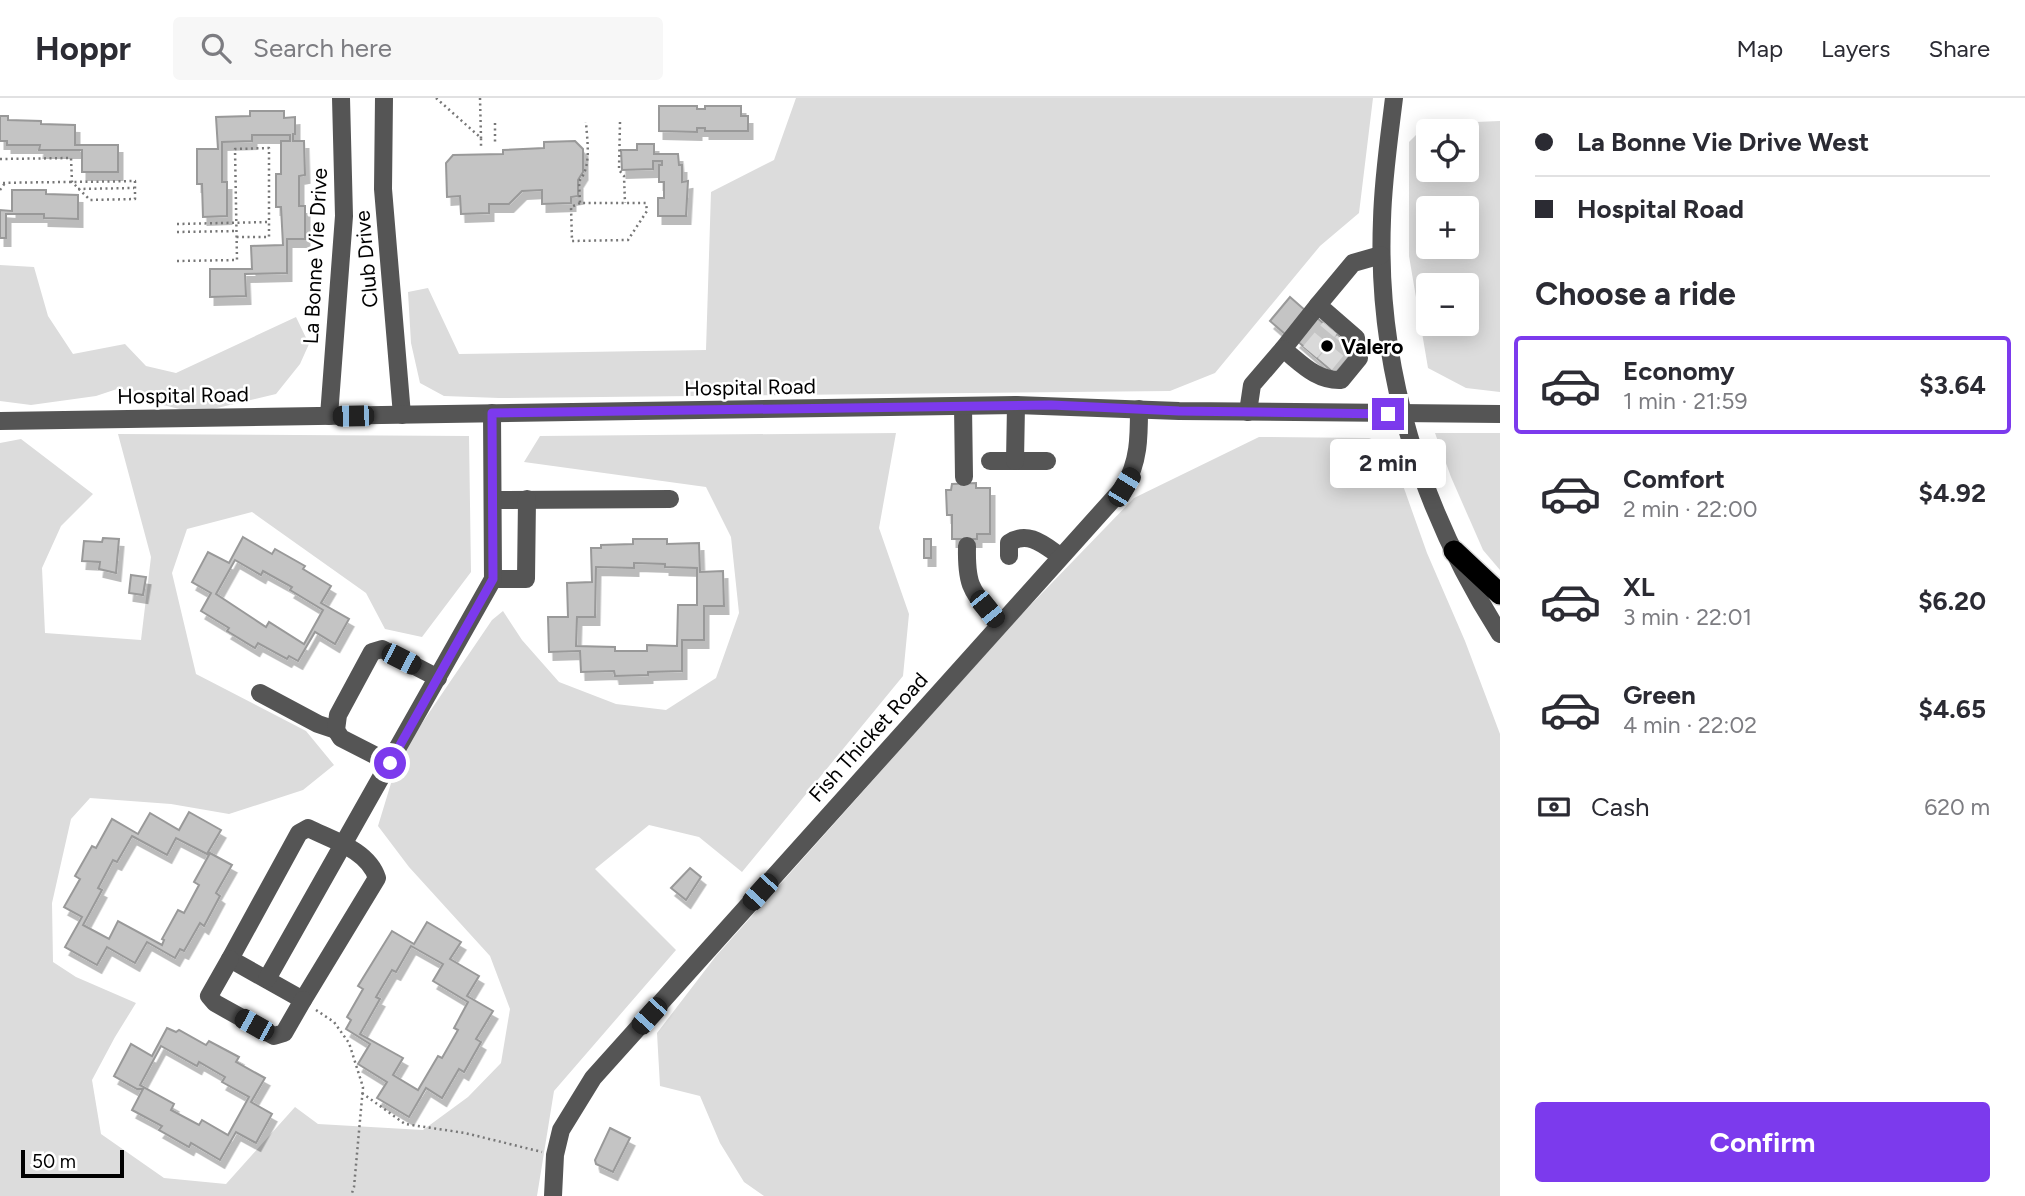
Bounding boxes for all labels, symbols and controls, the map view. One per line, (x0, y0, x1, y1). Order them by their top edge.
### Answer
search box (173, 17, 663, 80)
text: Hoppr (35, 29, 131, 68)
icon: search (197, 29, 235, 67)
text: Search here (253, 32, 392, 64)
text: Map (1736, 34, 1783, 63)
text: Layers (1821, 34, 1890, 63)
text: Share (1928, 34, 1990, 63)
map controls (1416, 119, 1479, 336)
button: locate (1416, 119, 1479, 182)
text: La Bonne Vie Drive West (1577, 126, 1869, 158)
street label: La Bonne Vie Drive (298, 167, 332, 345)
text: Hospital Road (1577, 193, 1744, 225)
button: + (1416, 196, 1479, 259)
street label: Club Drive (349, 209, 383, 309)
button: − (1416, 273, 1479, 336)
text: Choose a ride (1535, 275, 1736, 313)
place label: Valero (1341, 334, 1403, 359)
marker: Valero (1319, 338, 1335, 354)
icon: car (1539, 354, 1602, 417)
text: Economy (1623, 355, 1735, 387)
text: $3.64 (1919, 369, 1986, 401)
street label: Hospital Road (684, 373, 816, 401)
street label: Hospital Road (117, 381, 249, 409)
text: 1 min · 21:59 (1623, 387, 1748, 415)
route end (1372, 398, 1404, 430)
car (332, 405, 375, 427)
callout: 2 min (1330, 438, 1446, 488)
text: 2 min (1359, 449, 1417, 477)
icon: car (1539, 462, 1602, 525)
text: Comfort (1623, 463, 1725, 495)
car (1105, 464, 1144, 510)
text: $4.92 (1919, 477, 1986, 509)
text: 2 min · 22:00 (1623, 495, 1758, 523)
icon: car (1539, 570, 1602, 633)
text: XL (1623, 571, 1655, 603)
text: $6.20 (1918, 585, 1986, 617)
car (966, 586, 1009, 632)
text: 3 min · 22:01 (1623, 603, 1752, 631)
car (378, 640, 425, 678)
street label: Fish Thicket Road (803, 667, 933, 807)
icon: car (1539, 678, 1602, 741)
text: Green (1623, 679, 1696, 711)
text: $4.65 (1919, 693, 1986, 725)
text: 4 min · 22:02 (1623, 711, 1757, 739)
route start (374, 747, 406, 779)
icon: cash (1535, 788, 1573, 826)
text: Cash (1591, 791, 1650, 823)
text: 620 m (1924, 793, 1990, 821)
car (739, 869, 782, 915)
car (628, 993, 671, 1039)
car (231, 1006, 278, 1044)
button: Confirm (1535, 1102, 1990, 1182)
scale bar (21, 1147, 124, 1179)
text: 50 m (32, 1150, 76, 1173)

